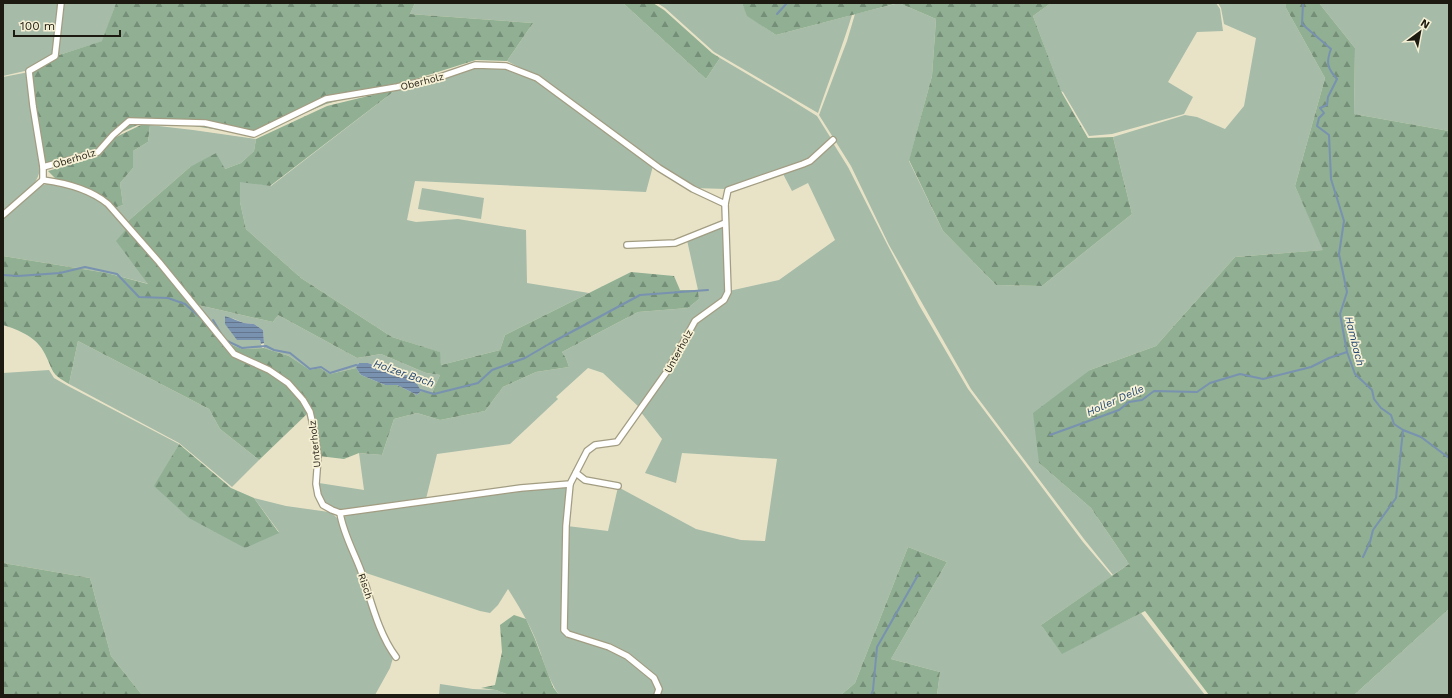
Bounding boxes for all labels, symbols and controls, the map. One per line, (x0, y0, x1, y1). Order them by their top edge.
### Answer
scale bar (14, 12, 120, 38)
north arrow (1400, 12, 1440, 52)
text: N (1418, 16, 1432, 32)
text: 100 m (20, 19, 55, 33)
street label: Oberholz (399, 71, 445, 92)
street label: Oberholz (51, 147, 97, 170)
water label: Hambach (1342, 315, 1367, 367)
street label: Unterholz (662, 328, 695, 375)
water label: Holzer Bach (372, 357, 436, 390)
water label: Holler Delle (1084, 382, 1146, 419)
street label: Unterholz (307, 420, 322, 468)
street label: Risch (356, 572, 375, 600)

